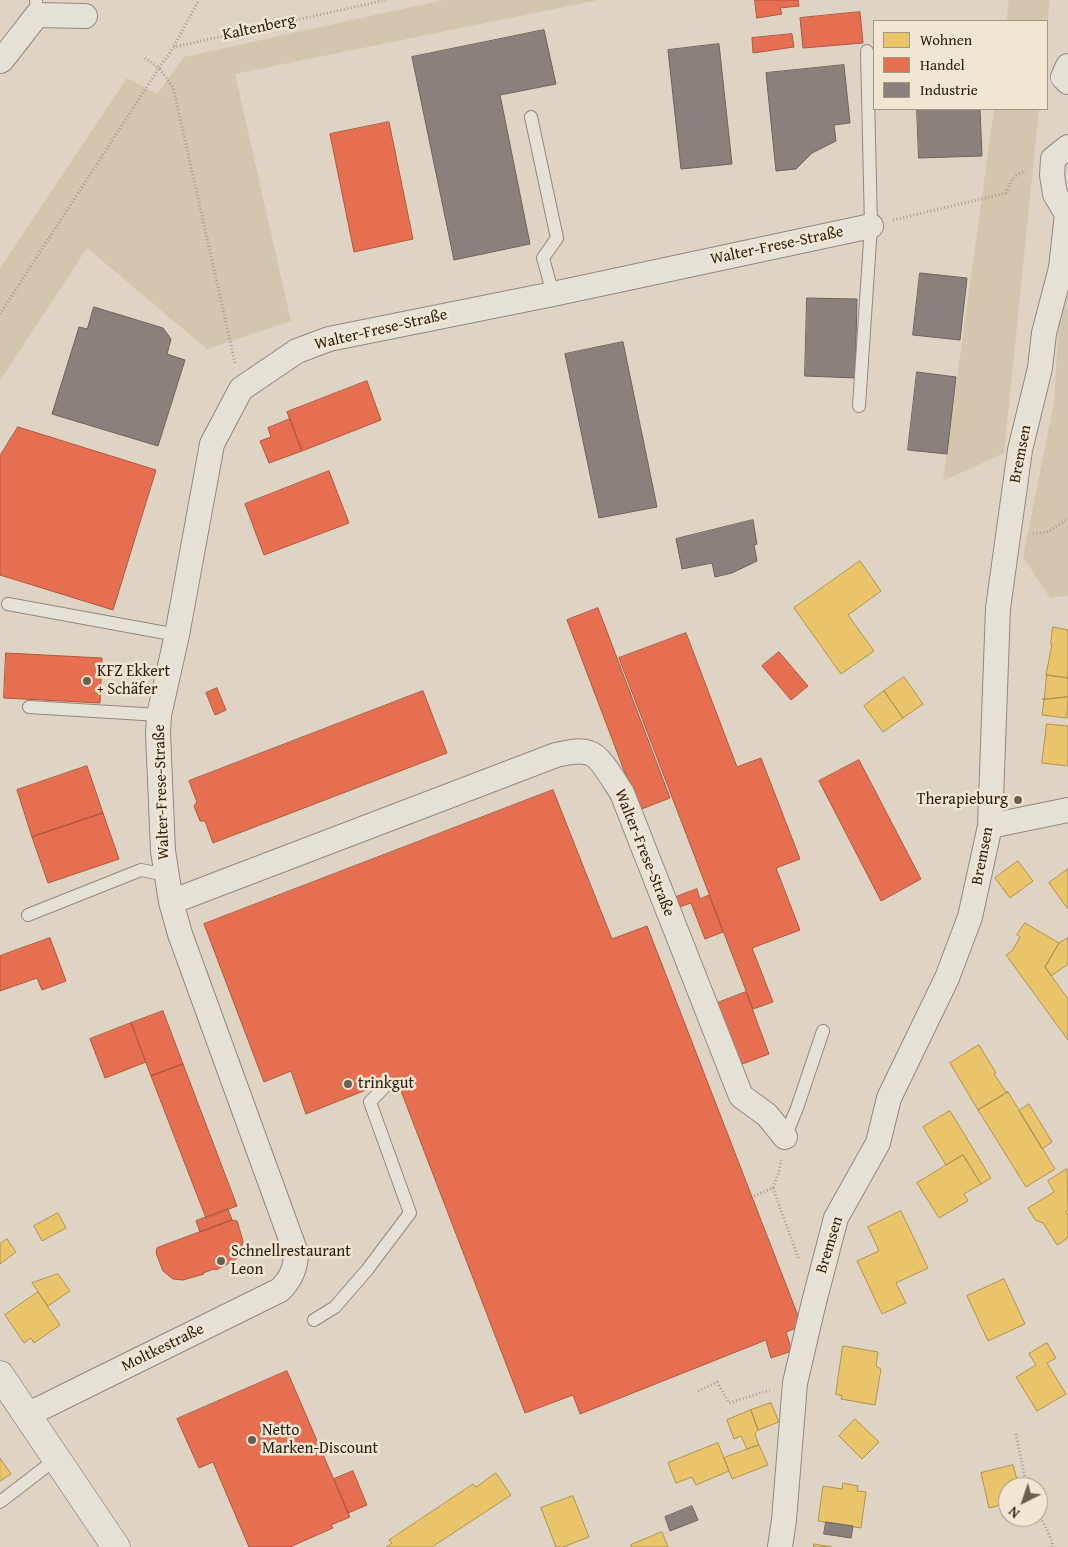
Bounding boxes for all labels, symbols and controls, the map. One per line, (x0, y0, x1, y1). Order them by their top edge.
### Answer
street label: Kaltenberg (221, 11, 297, 45)
legend (873, 20, 1048, 110)
text: Wohnen (920, 29, 972, 50)
text: Handel (920, 54, 965, 75)
text: Industrie (920, 79, 978, 100)
street label: Walter-Frese-Straße (709, 223, 845, 269)
street label: Walter-Frese-Straße (313, 305, 449, 355)
street label: Bremsen (1006, 423, 1036, 485)
place label: KFZ Ekkert + Schäfer (97, 662, 170, 700)
marker: KFZ Ekkert + Schäfer (81, 675, 93, 687)
street label: Walter-Frese-Straße (150, 724, 174, 860)
street label: Walter-Frese-Straße (610, 787, 678, 919)
place label: Therapieburg (916, 790, 1008, 810)
marker: Therapieburg (1012, 794, 1024, 806)
street label: Bremsen (968, 825, 998, 887)
place label: trinkgut (358, 1074, 414, 1094)
marker: trinkgut (342, 1078, 354, 1090)
street label: Bremsen (812, 1214, 848, 1276)
place label: Schnellrestaurant Leon (231, 1242, 351, 1280)
marker: Schnellrestaurant Leon (215, 1255, 227, 1267)
street label: Moltkestraße (119, 1320, 207, 1376)
place label: Netto Marken-Discount (262, 1421, 378, 1459)
marker: Netto Marken-Discount (246, 1434, 258, 1446)
north arrow (998, 1477, 1048, 1527)
text: N (1004, 1502, 1024, 1523)

